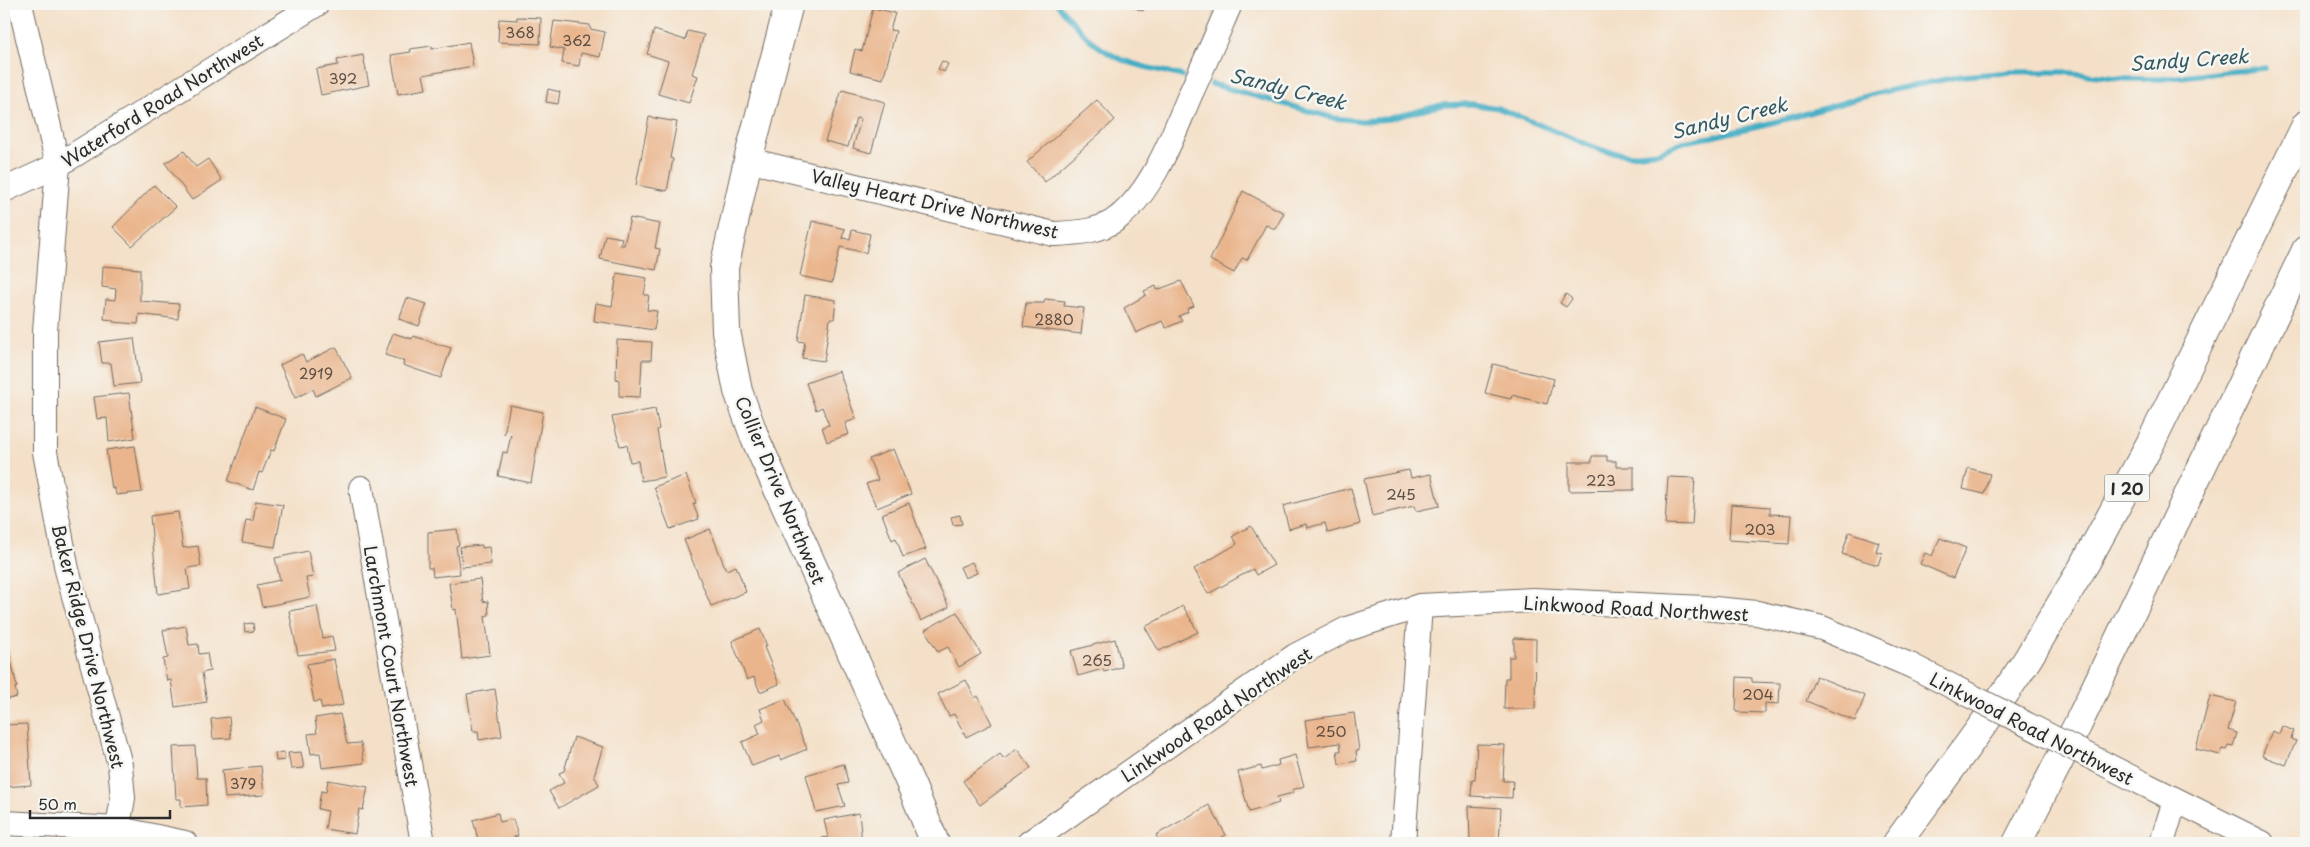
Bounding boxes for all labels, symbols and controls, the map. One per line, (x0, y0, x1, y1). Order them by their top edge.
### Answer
house number: 368 (505, 20, 535, 43)
street label: Waterford Road Northwest (56, 27, 268, 173)
house number: 362 (562, 28, 592, 51)
water label: Sandy Creek (2129, 41, 2251, 77)
water label: Sandy Creek (1227, 60, 1350, 116)
house number: 392 (329, 66, 357, 89)
water label: Sandy Creek (1668, 89, 1791, 145)
street label: Valley Heart Drive Northwest (809, 161, 1061, 245)
house number: 2880 (1034, 307, 1074, 330)
house number: 2919 (299, 361, 333, 384)
street label: Collier Drive Northwest (729, 392, 833, 588)
house number: 223 (1586, 468, 1616, 491)
road number: I 20 (2104, 474, 2150, 502)
house number: 245 (1386, 482, 1416, 505)
house number: 203 (1745, 517, 1775, 540)
street label: Baker Ridge Drive Northwest (46, 521, 132, 771)
street label: Larchmont Court Northwest (357, 543, 427, 789)
street label: Linkwood Road Northwest (1523, 589, 1749, 627)
street label: Linkwood Road Northwest (1115, 640, 1317, 788)
house number: 265 (1082, 648, 1112, 671)
street label: Linkwood Road Northwest (1925, 665, 2139, 791)
house number: 204 (1742, 682, 1774, 705)
house number: 250 (1316, 719, 1346, 742)
house number: 379 (230, 771, 256, 794)
scale bar (30, 787, 170, 819)
text: 50 m (38, 792, 77, 815)

